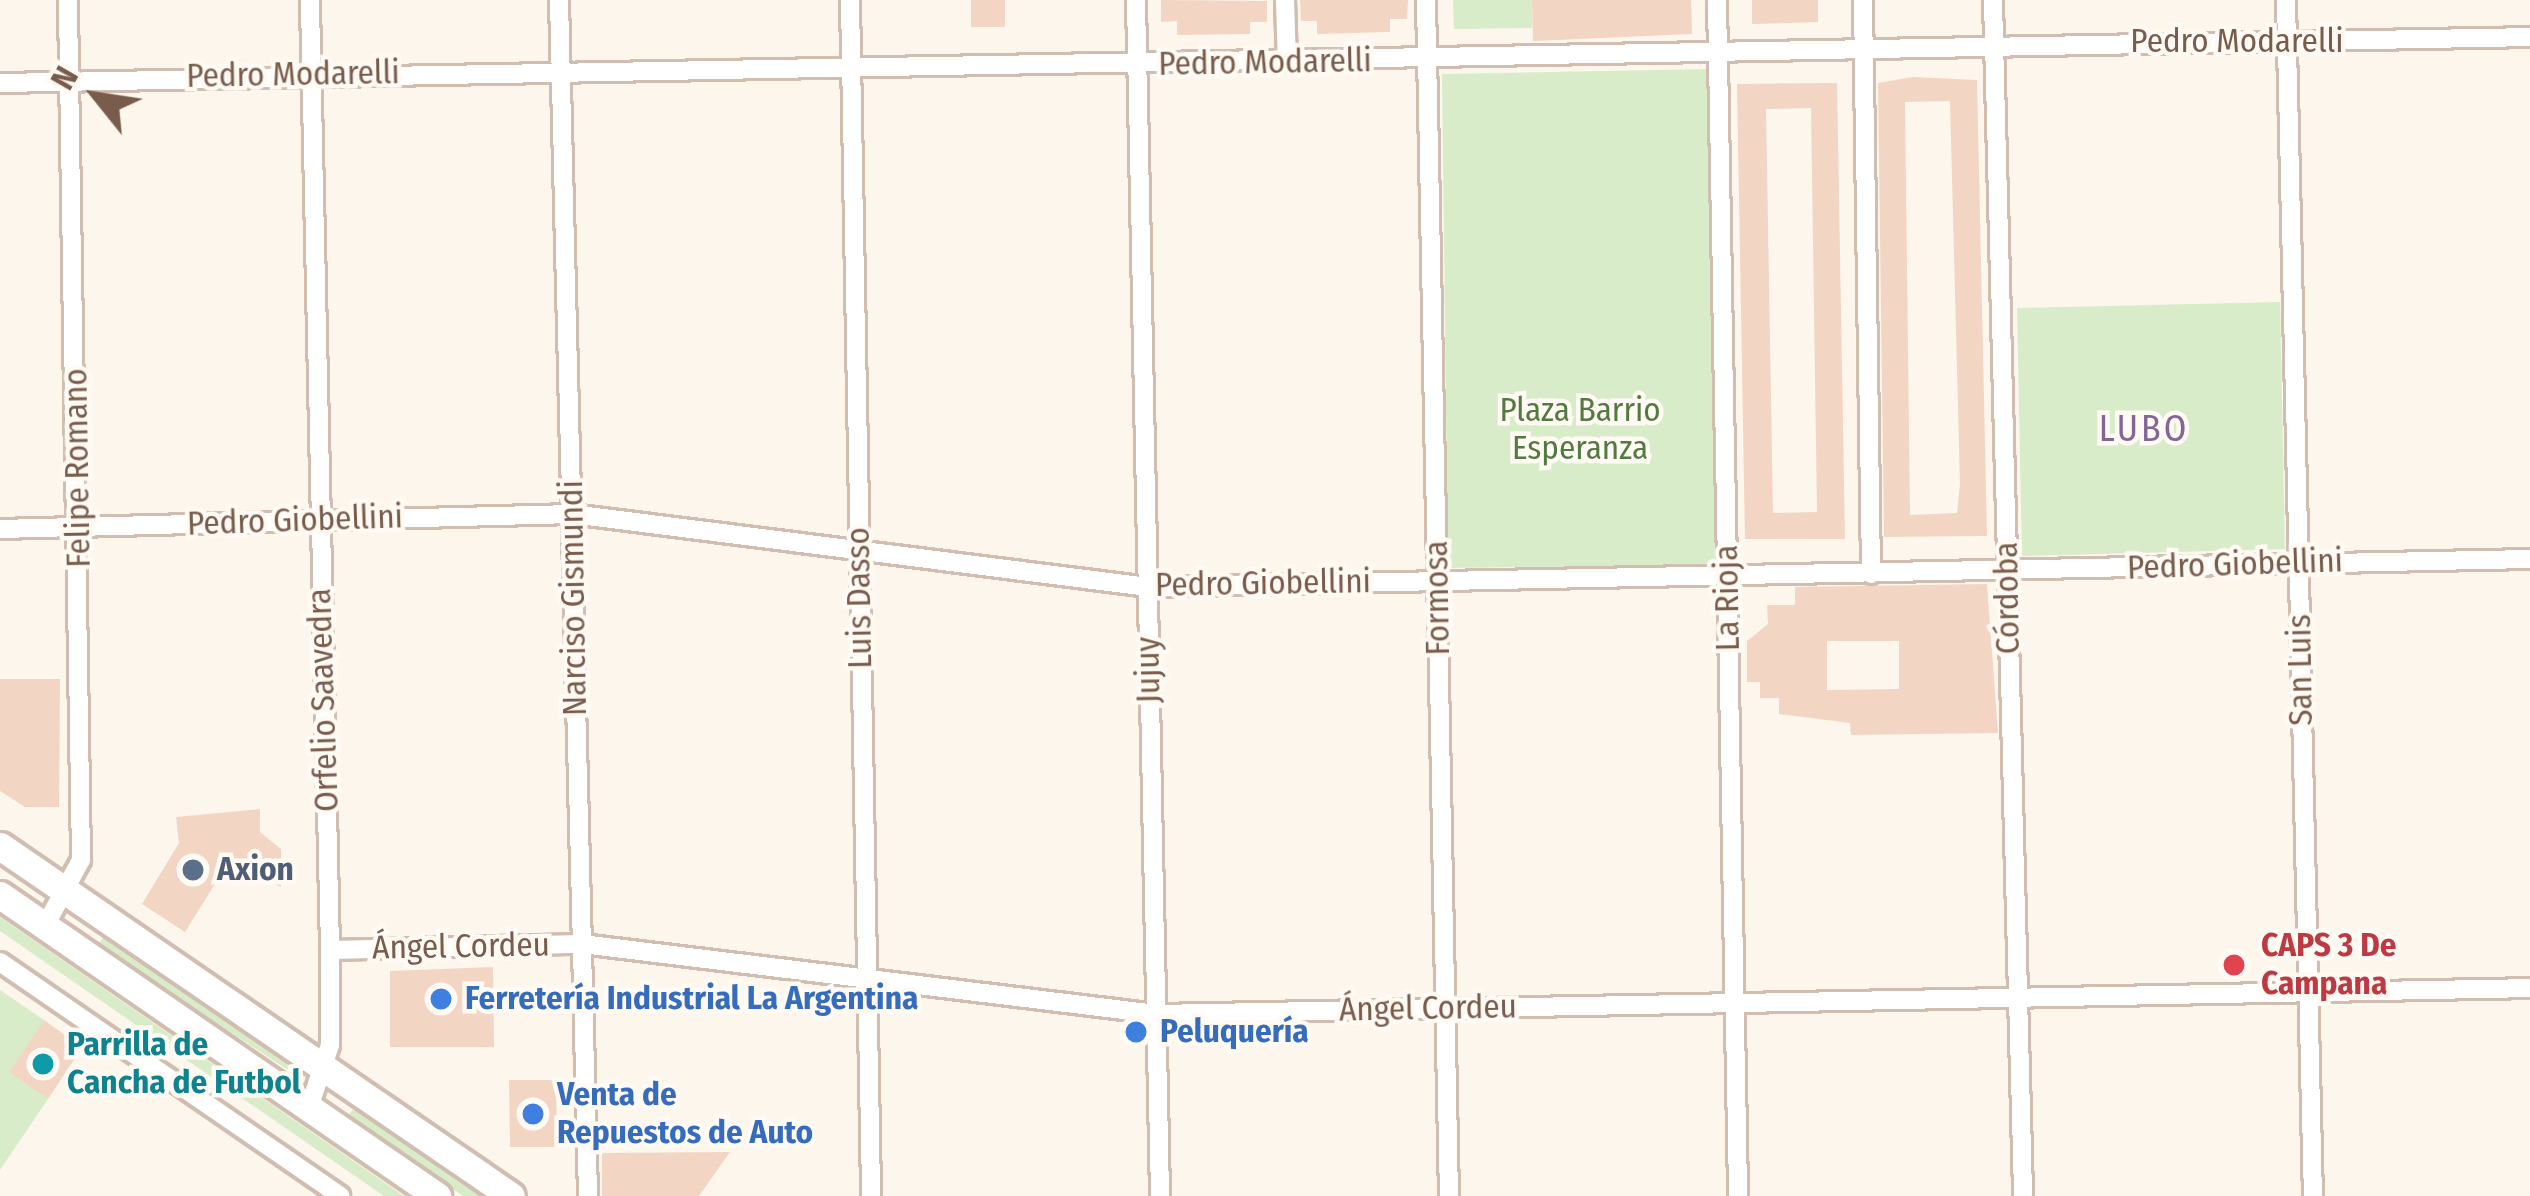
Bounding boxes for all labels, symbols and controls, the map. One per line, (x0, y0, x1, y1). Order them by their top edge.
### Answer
street label: Pedro Modarelli (2130, 22, 2344, 62)
north arrow (36, 36, 156, 156)
street label: Pedro Modarelli (1158, 41, 1372, 85)
street label: Pedro Modarelli (186, 53, 400, 97)
text: N (43, 59, 87, 97)
street label: Felipe Romano (56, 368, 100, 568)
park label: Plaza Barrio Esperanza (1499, 391, 1661, 469)
district label: LUBO (2099, 408, 2189, 452)
street label: Narciso Gismundi (552, 480, 596, 716)
street label: Pedro Giobellini (186, 497, 404, 545)
street label: Luis Dasso (839, 527, 881, 669)
street label: Formosa (1417, 540, 1459, 656)
street label: Córdoba (1987, 541, 2029, 655)
street label: Pedro Giobellini (2126, 541, 2344, 589)
street label: La Rioja (1707, 544, 1749, 652)
street label: Pedro Giobellini (1155, 562, 1371, 606)
street label: Orfelio Saavedra (300, 588, 348, 812)
street label: San Luis (2280, 614, 2322, 726)
street label: Jujuy (1129, 636, 1169, 704)
place label: Axion (217, 850, 294, 890)
marker: Axion (180, 857, 206, 883)
street label: Ángel Cordeu (372, 926, 550, 968)
place label: CAPS 3 De Campana (2261, 926, 2396, 1004)
marker: CAPS 3 De Campana (2218, 949, 2250, 981)
place label: Ferretería Industrial La Argentina (465, 979, 918, 1019)
marker: Ferretería Industrial La Argentina (428, 986, 454, 1012)
street label: Ángel Cordeu (1339, 988, 1517, 1030)
place label: Peluquería (1160, 1012, 1309, 1052)
marker: Peluquería (1123, 1019, 1149, 1045)
place label: Parrilla de Cancha de Futbol (67, 1025, 301, 1103)
marker: Parrilla de Cancha de Futbol (30, 1051, 56, 1077)
place label: Venta de Repuestos de Auto (557, 1075, 813, 1153)
marker: Venta de Repuestos de Auto (520, 1101, 546, 1127)

